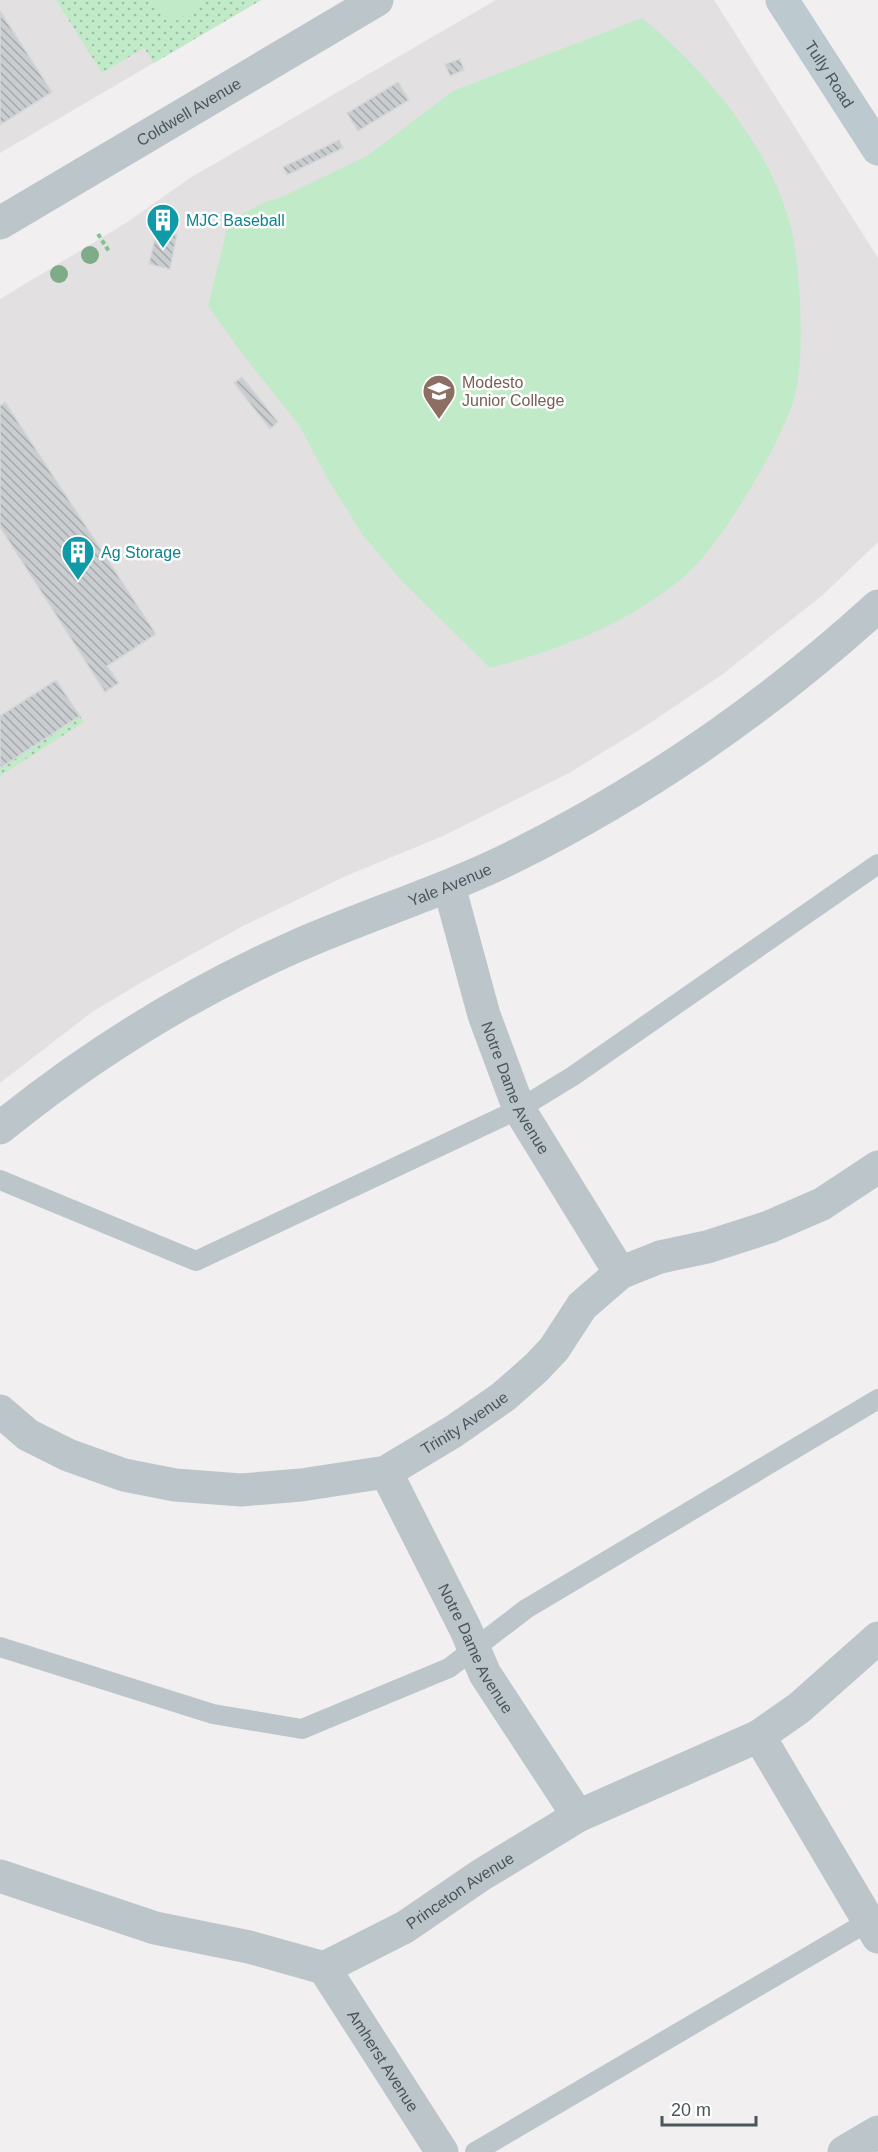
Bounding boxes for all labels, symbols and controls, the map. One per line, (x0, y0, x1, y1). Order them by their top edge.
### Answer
street label: Tully Road (802, 38, 857, 111)
street label: Coldwell Avenue (134, 75, 244, 149)
building icon: MJC Baseball (145, 202, 181, 249)
place label: MJC Baseball (186, 212, 285, 229)
school or university icon: Modesto Junior College (421, 373, 457, 420)
place label: Modesto Junior College (462, 374, 564, 409)
building icon: Ag Storage (60, 534, 96, 581)
place label: Ag Storage (101, 544, 181, 561)
street label: Yale Avenue (406, 860, 494, 910)
street label: Notre Dame Avenue (478, 1019, 553, 1157)
street label: Trinity Avenue (418, 1388, 511, 1458)
street label: Notre Dame Avenue (435, 1581, 516, 1717)
street label: Princeton Avenue (403, 1849, 517, 1933)
street label: Amherst Avenue (344, 2007, 422, 2115)
scale bar (662, 2089, 756, 2127)
text: 20 m (671, 2100, 711, 2120)

